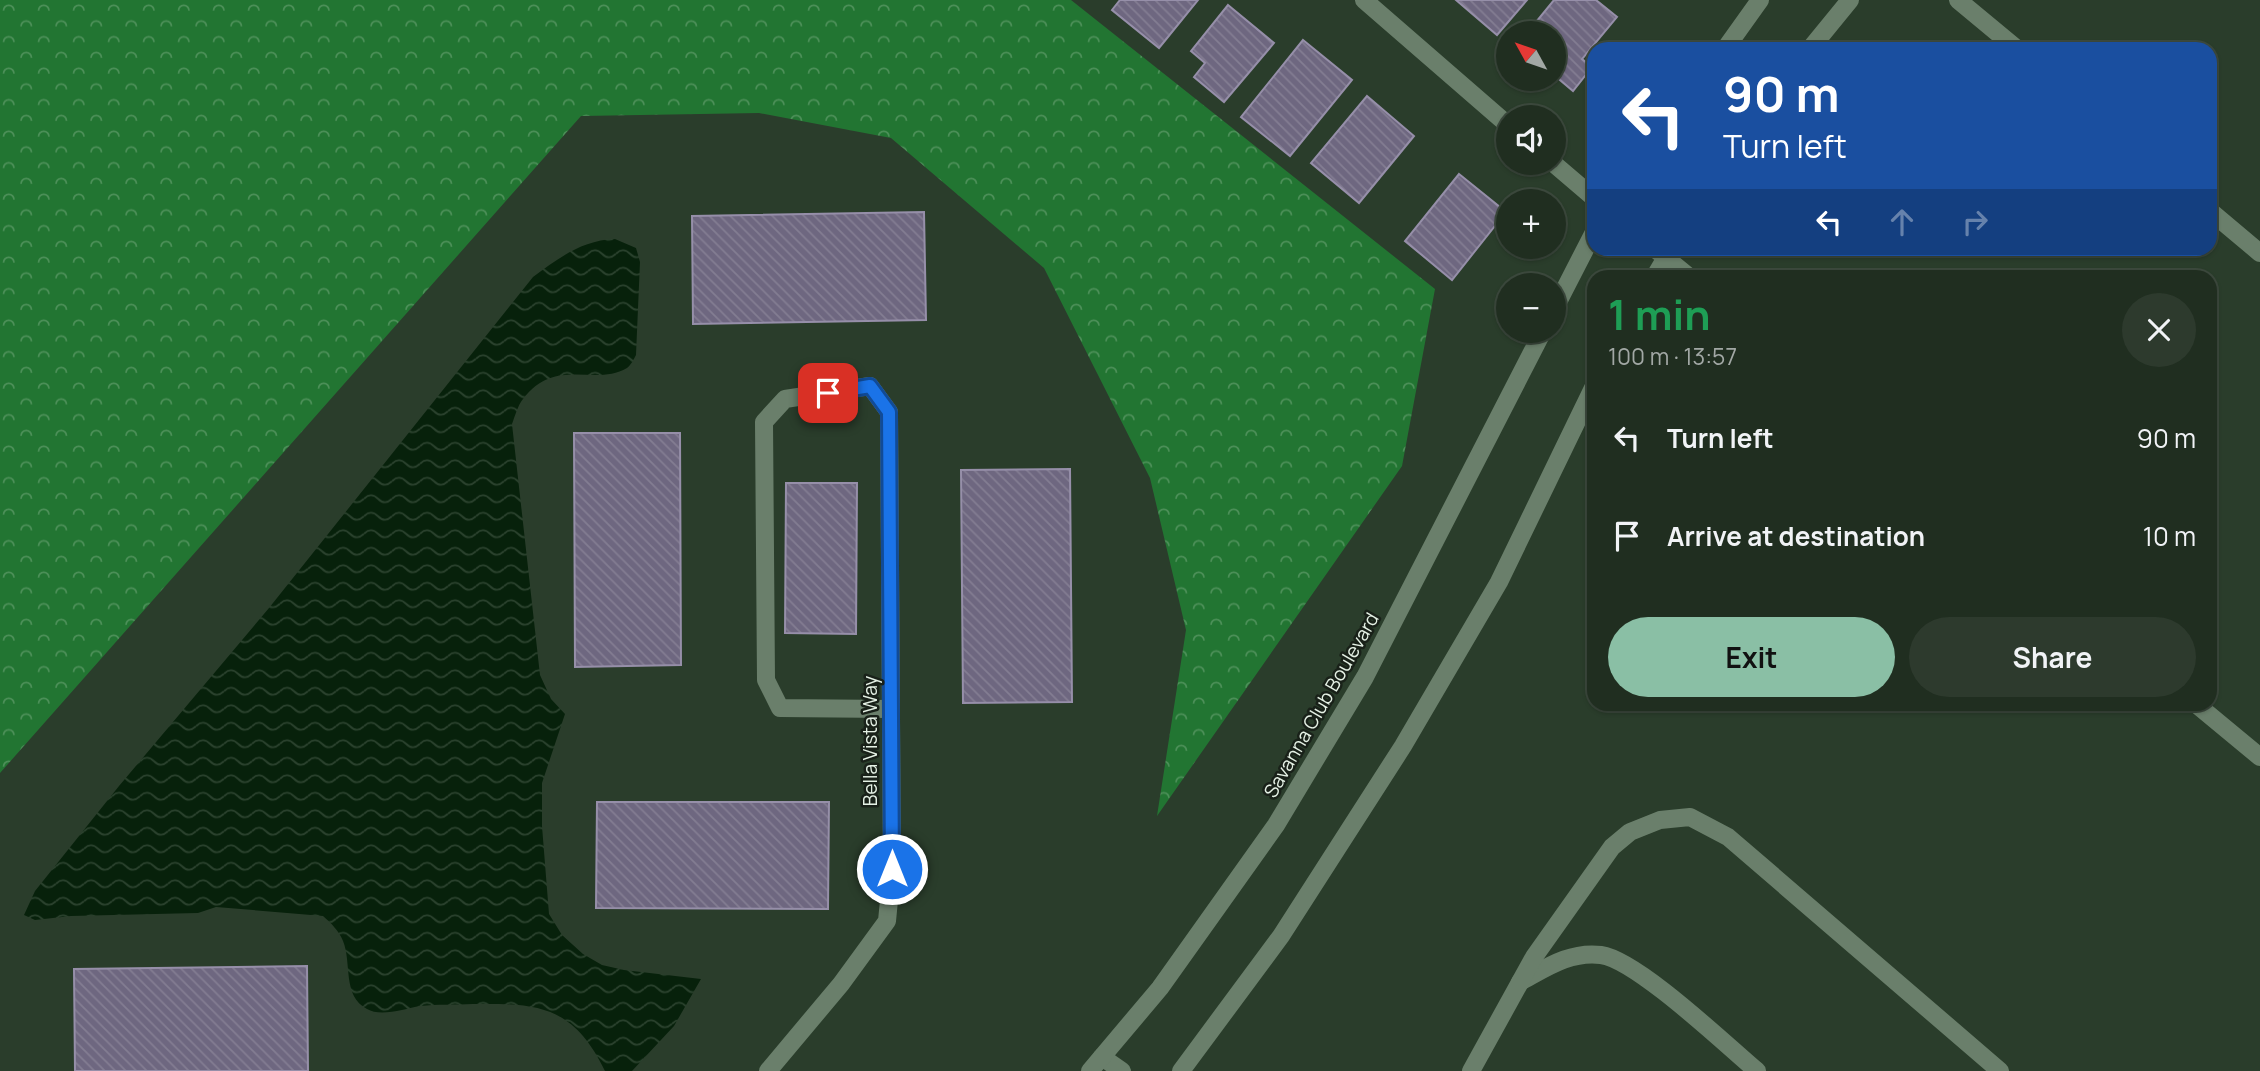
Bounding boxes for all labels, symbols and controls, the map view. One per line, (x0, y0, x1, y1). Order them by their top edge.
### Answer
north arrow (1496, 21, 1566, 91)
map controls (1496, 21, 1566, 343)
text: 90 m (1723, 60, 1840, 127)
icon: left (1608, 70, 1699, 161)
button: sound (1496, 105, 1566, 175)
text: Turn left (1723, 124, 1847, 168)
button: + (1496, 189, 1566, 259)
icon: left (1810, 203, 1848, 241)
icon: ahead (1883, 203, 1921, 241)
icon: right (1956, 203, 1994, 241)
button: − (1496, 273, 1566, 343)
text: 1 min (1608, 285, 1711, 343)
button: close (2122, 293, 2196, 367)
text: 100 m · 13:57 (1608, 340, 1737, 372)
pin (798, 363, 858, 423)
icon: arrive (809, 374, 847, 412)
icon: left (1608, 419, 1646, 457)
text: Turn left (1667, 420, 1774, 456)
text: 90 m (2137, 420, 2196, 456)
icon: arrive (1608, 517, 1646, 555)
text: Arrive at destination (1667, 518, 1925, 554)
text: 10 m (2143, 518, 2196, 554)
street label: Savanna Club Boulevard (1257, 608, 1385, 802)
button: Exit (1608, 617, 1895, 697)
button: Share (1909, 617, 2196, 697)
street label: Bella Vista Way (857, 676, 883, 806)
position arrow (855, 832, 929, 906)

